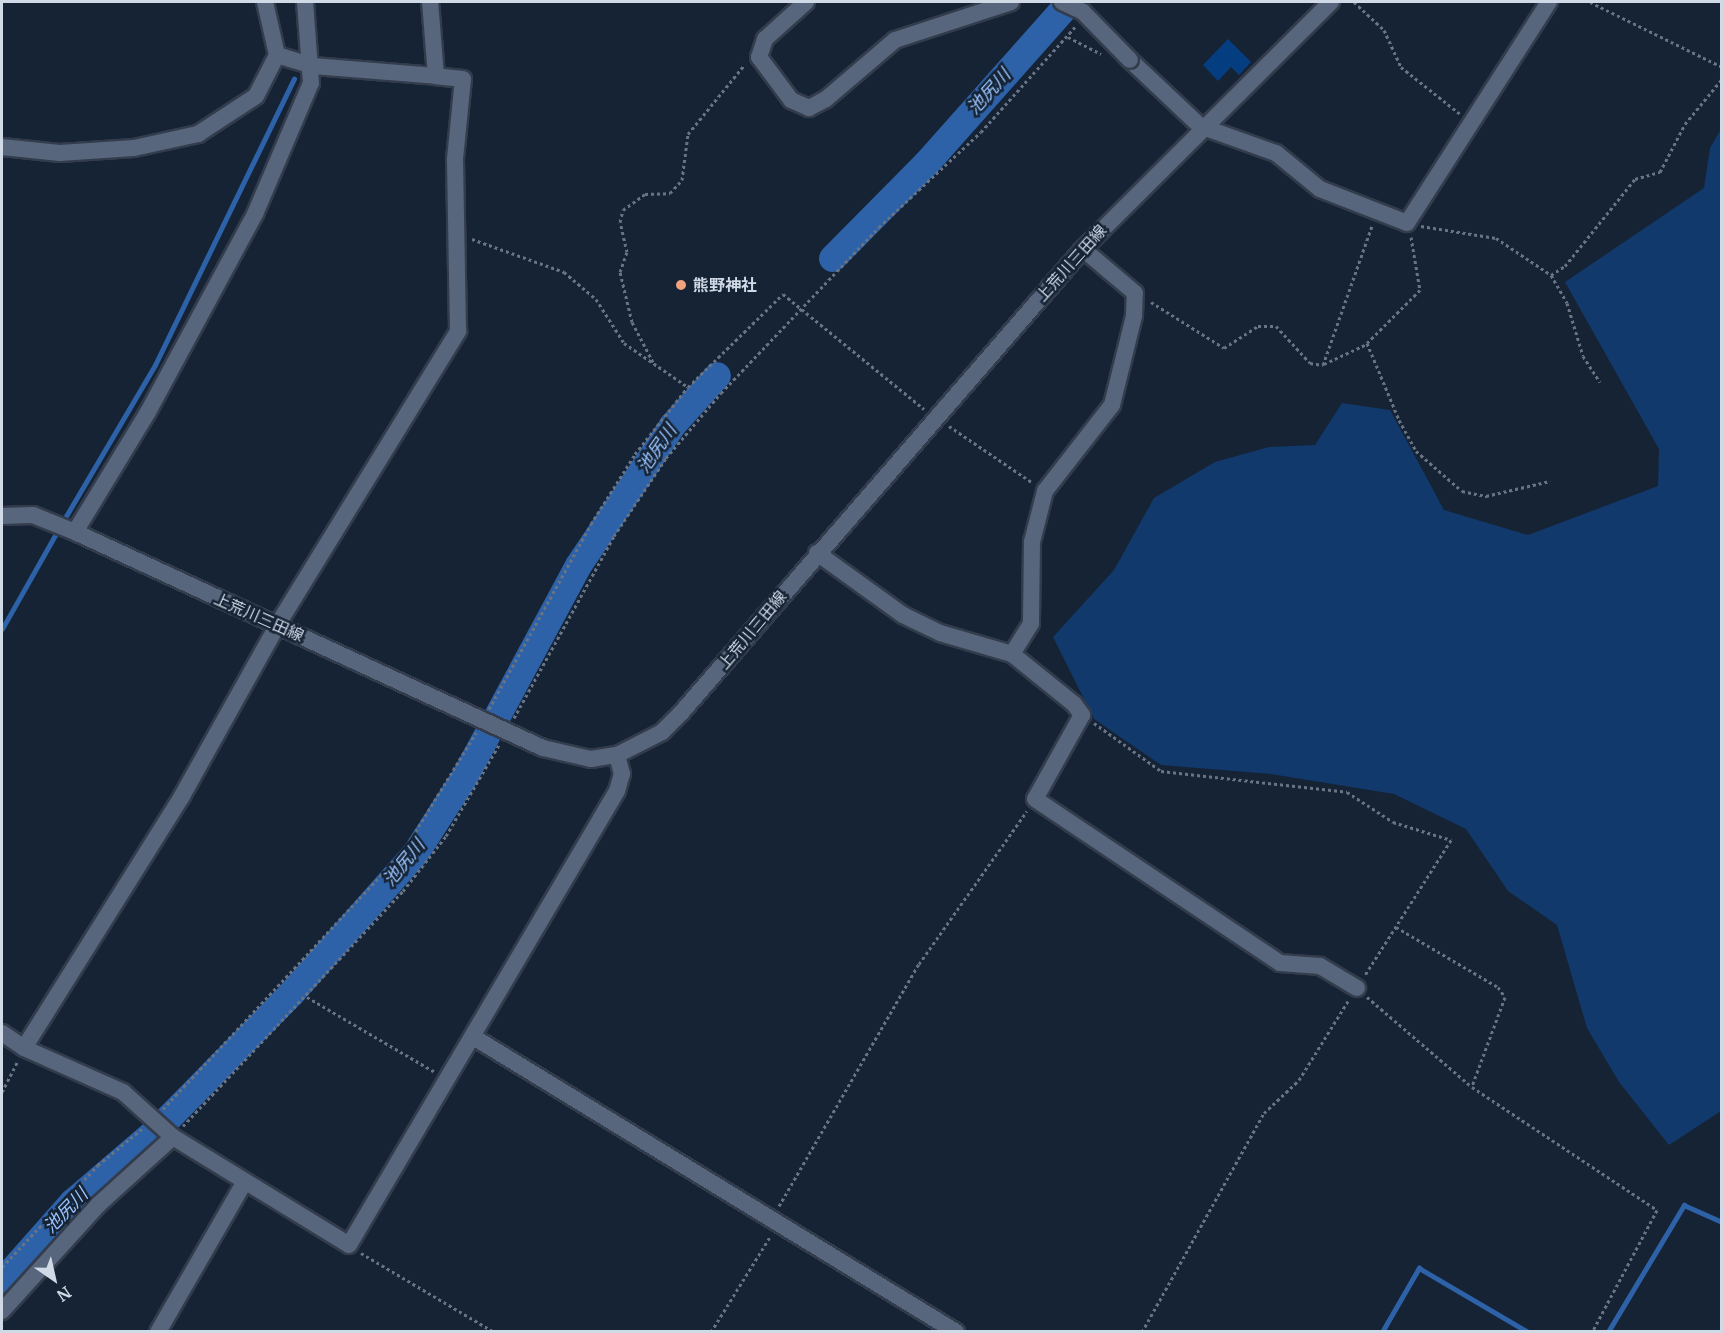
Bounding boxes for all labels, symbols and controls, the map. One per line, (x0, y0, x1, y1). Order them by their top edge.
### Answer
water label: 池尻川 (963, 65, 1015, 119)
street label: 上荒川三田線 (1032, 221, 1110, 305)
place label: 熊野神社 (693, 275, 757, 295)
marker: 熊野神社 (674, 278, 688, 292)
water label: 池尻川 (633, 421, 681, 477)
street label: 上荒川三田線 (714, 587, 790, 673)
street label: 上荒川三田線 (211, 589, 307, 645)
water label: 池尻川 (379, 835, 429, 891)
water label: 池尻川 (39, 1184, 93, 1238)
north arrow (24, 1249, 84, 1309)
text: N (53, 1282, 75, 1306)

